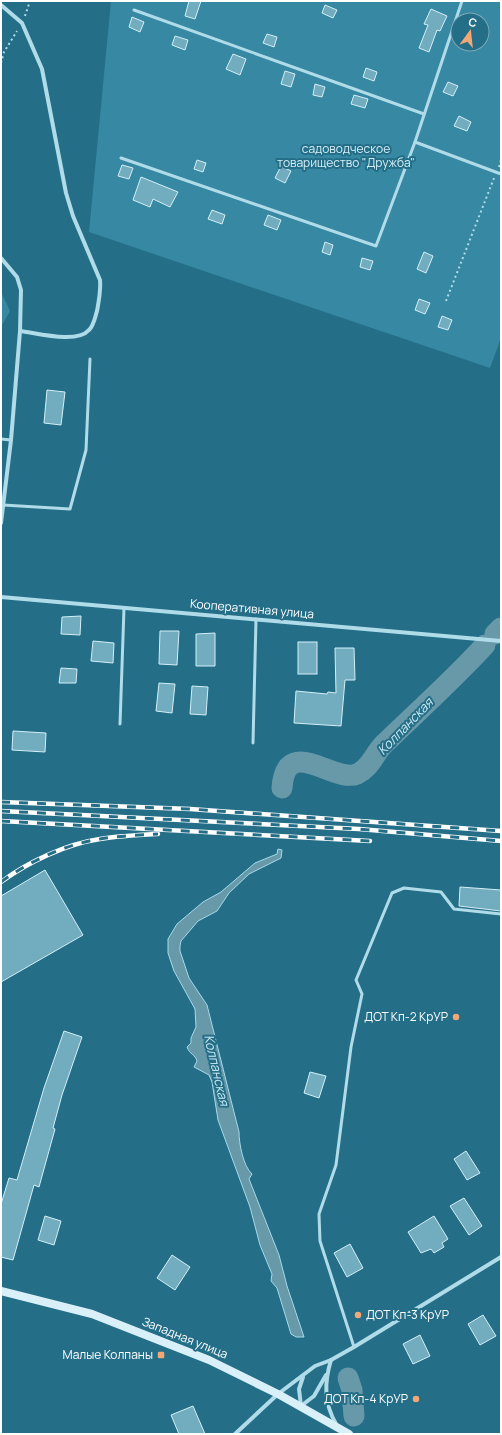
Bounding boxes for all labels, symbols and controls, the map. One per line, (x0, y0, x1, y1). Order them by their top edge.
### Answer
north arrow (450, 12, 490, 52)
text: С (467, 14, 479, 30)
park label: садоводческое товарищество "Дружба" (277, 140, 415, 171)
street label: Кооперативная улица (189, 595, 315, 622)
water label: Колпанская (373, 692, 438, 758)
place label: ДОТ Кп-2 КрУР (364, 1008, 448, 1025)
marker: ДОТ Кп-2 КрУР (451, 1012, 461, 1022)
water label: Колпанская (200, 1033, 234, 1109)
place label: ДОТ Кп-3 КрУР (366, 1306, 449, 1323)
marker: ДОТ Кп-3 КрУР (353, 1310, 363, 1320)
street label: Западная улица (140, 1313, 231, 1363)
place label: Малые Колпаны (63, 1346, 153, 1363)
marker: Малые Колпаны (156, 1350, 166, 1360)
place label: ДОТ Кп-4 КрУР (324, 1390, 408, 1407)
marker: ДОТ Кп-4 КрУР (411, 1394, 421, 1404)

